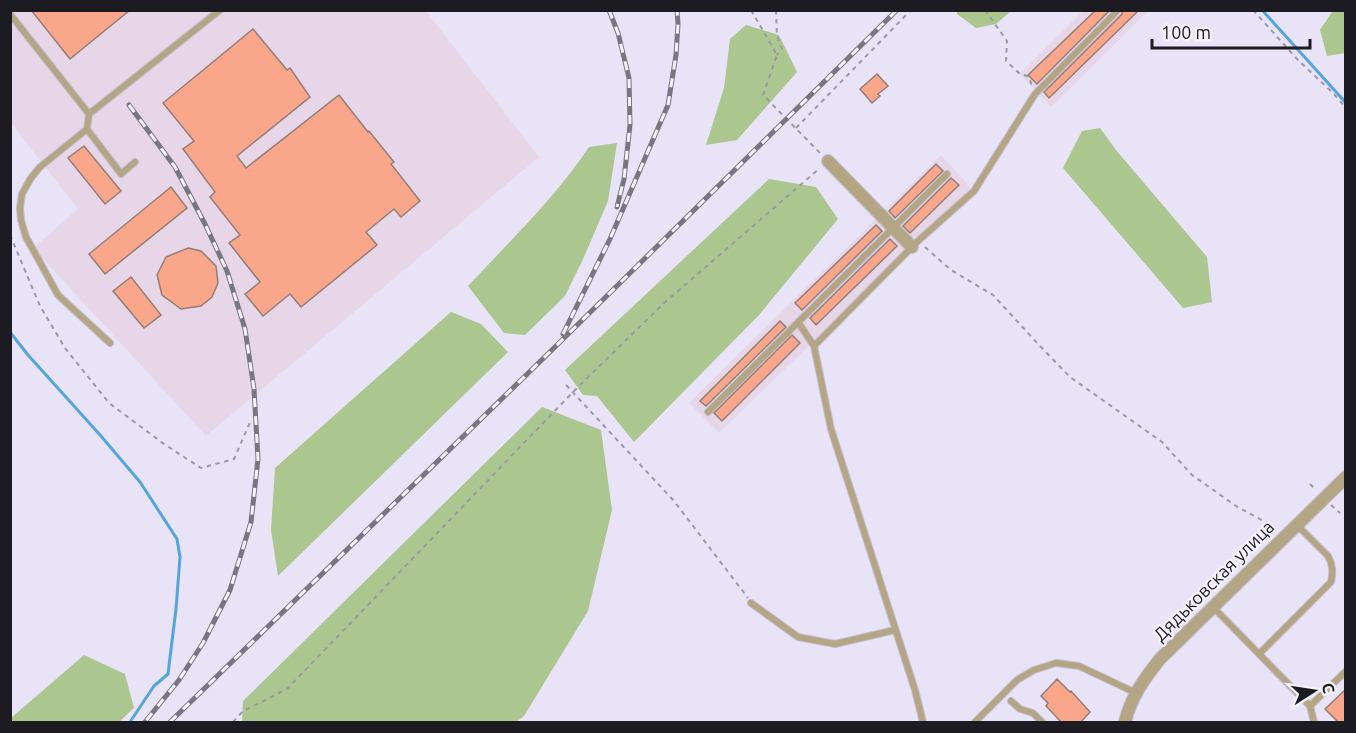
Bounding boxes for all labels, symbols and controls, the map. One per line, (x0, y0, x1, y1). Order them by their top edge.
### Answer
scale bar (1152, 12, 1310, 50)
text: 100 m (1161, 22, 1211, 42)
street label: Дядьковская улица (1149, 516, 1278, 645)
north arrow (1284, 661, 1344, 721)
text: С (1319, 681, 1339, 695)

